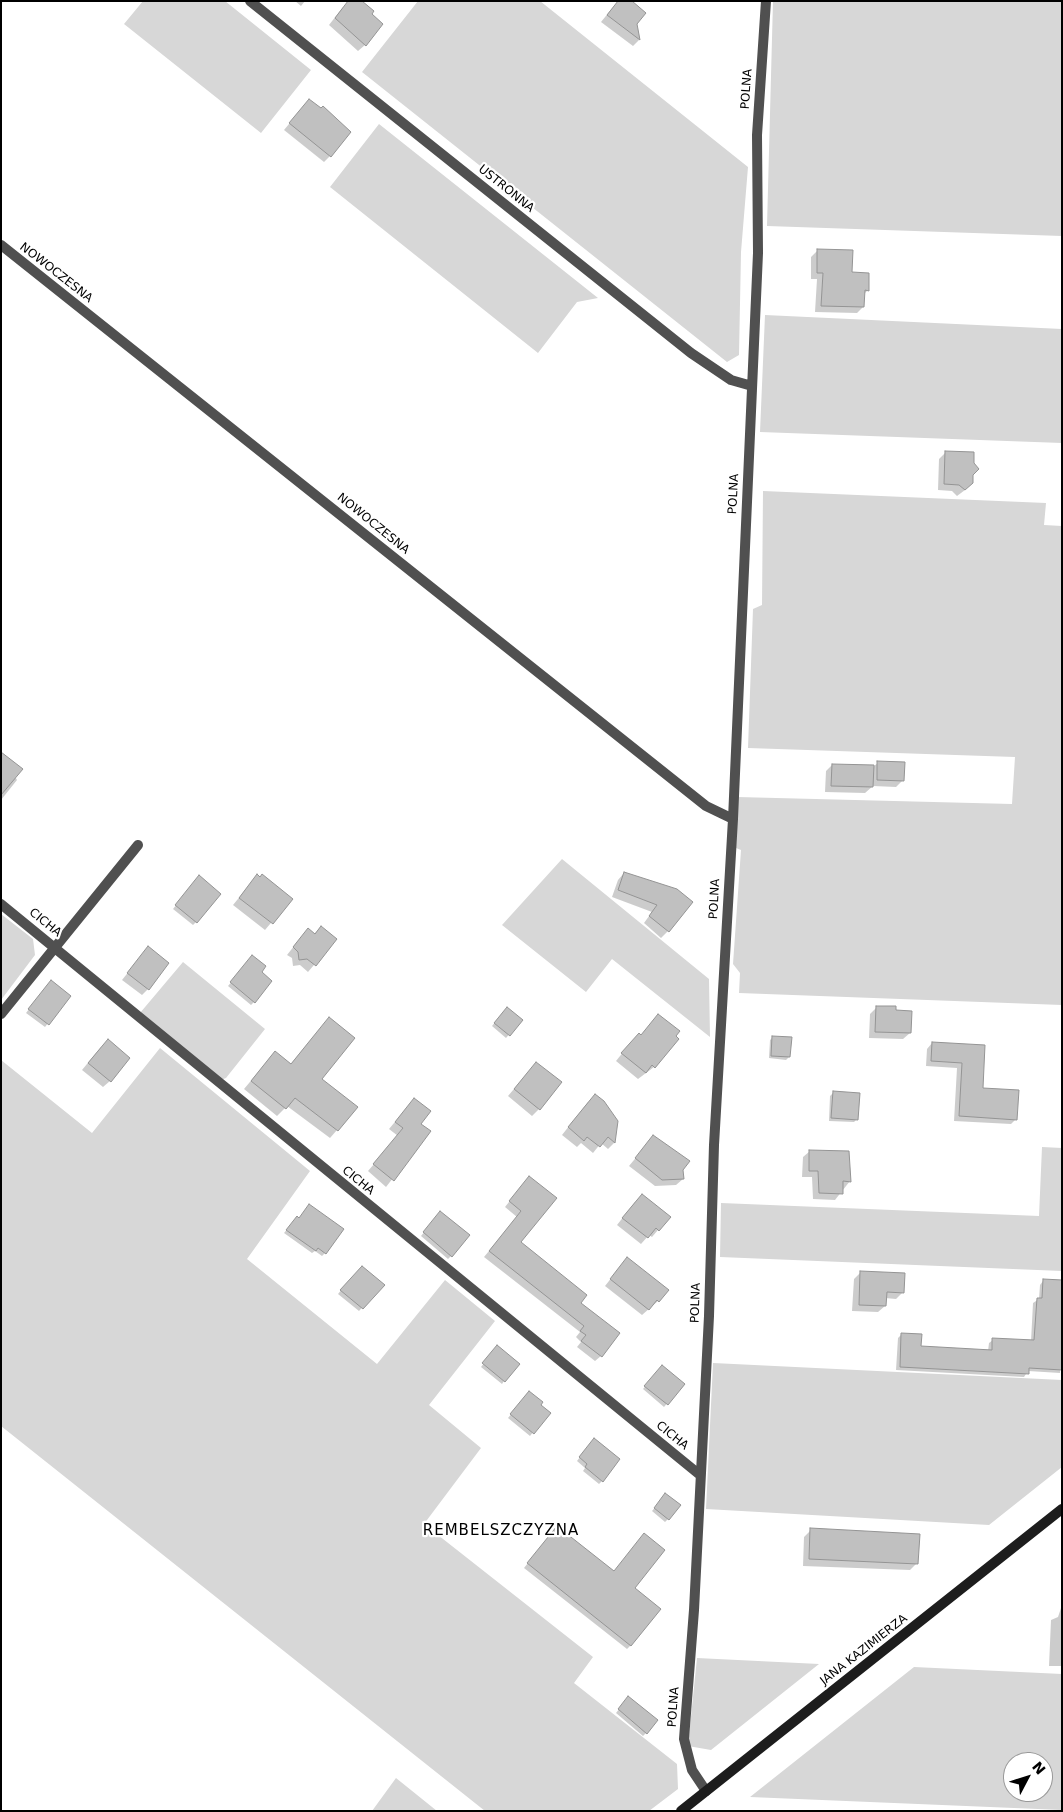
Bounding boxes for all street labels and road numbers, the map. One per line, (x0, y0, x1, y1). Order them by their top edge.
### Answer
street label: POLNA (738, 68, 756, 110)
street label: USTRONNA (475, 162, 537, 216)
street label: NOWOCZESNA (17, 240, 95, 306)
street label: POLNA (726, 473, 742, 515)
street label: NOWOCZESNA (334, 490, 412, 558)
street label: POLNA (707, 878, 723, 920)
street label: CICHA (26, 906, 64, 940)
street label: CICHA (339, 1164, 377, 1198)
street label: POLNA (688, 1282, 704, 1324)
street label: CICHA (653, 1419, 691, 1453)
street label: JANA KAZIMIERZA (818, 1612, 910, 1688)
street label: POLNA (665, 1686, 683, 1728)

